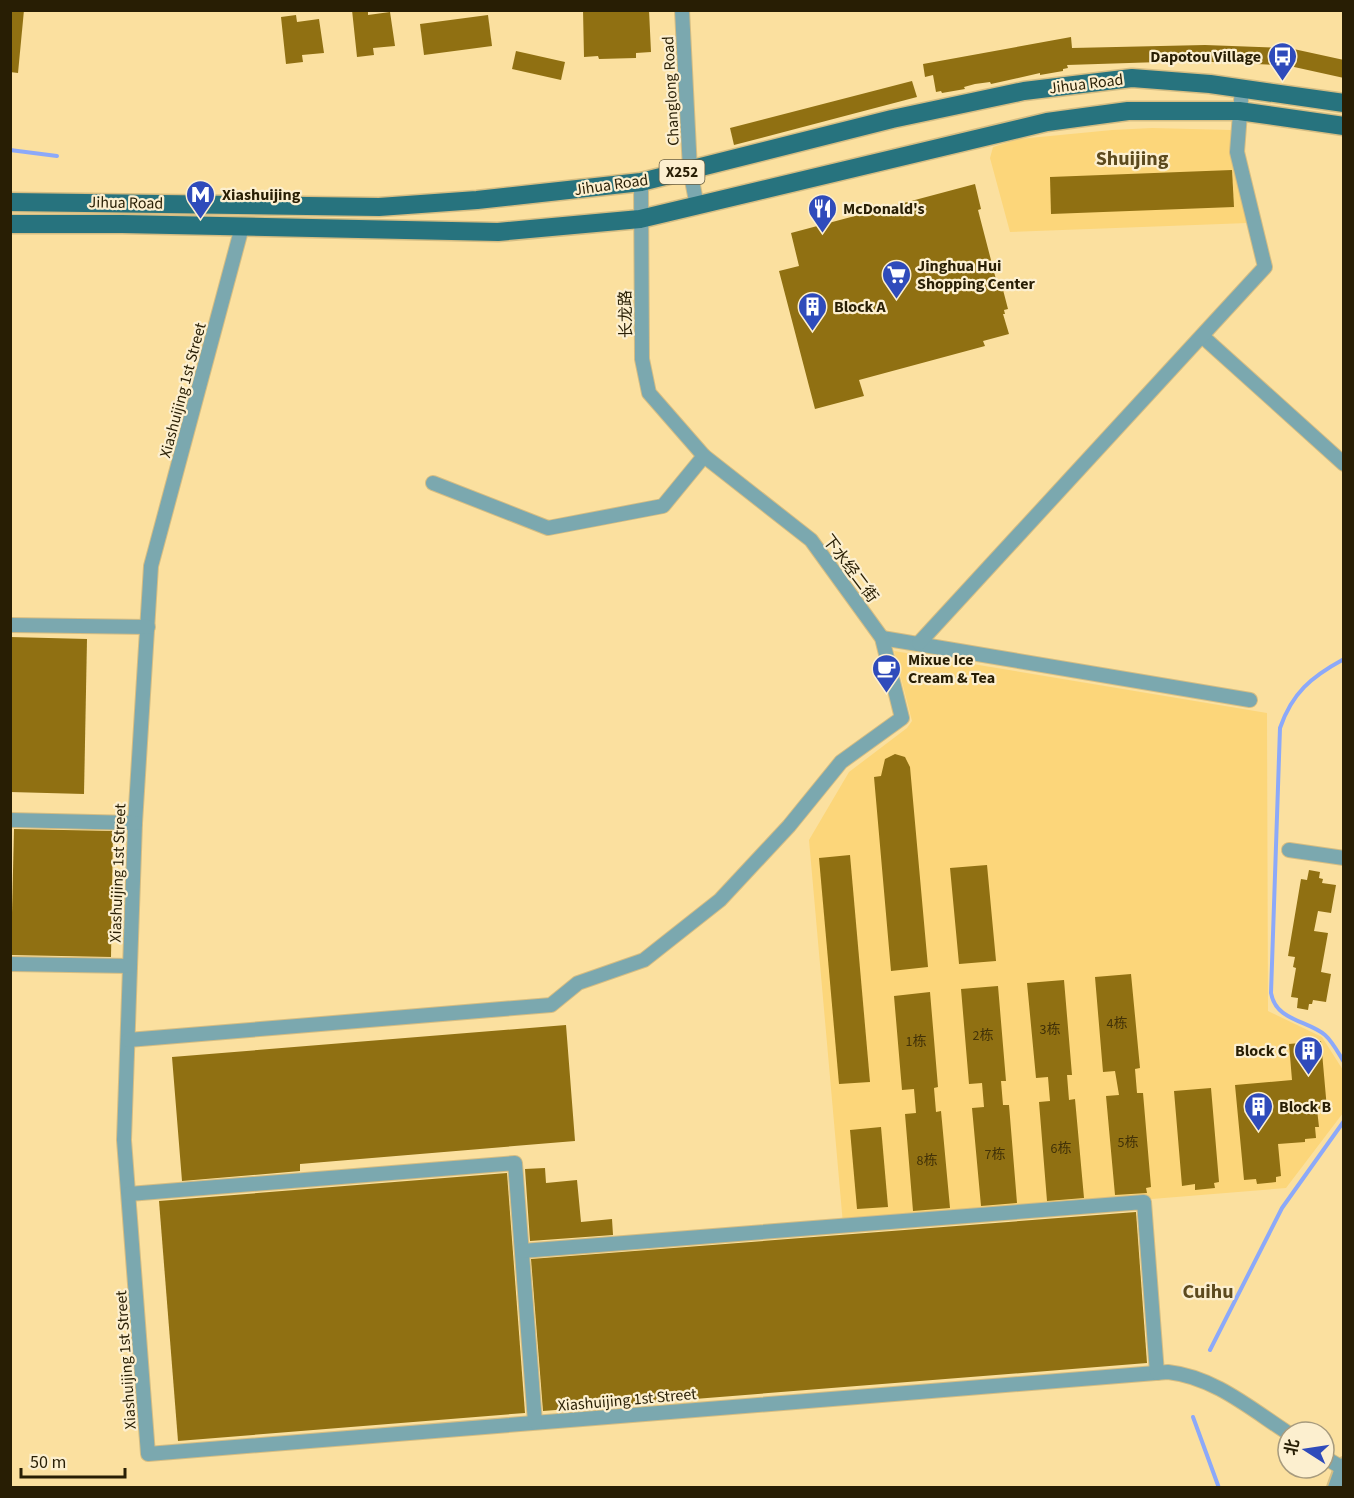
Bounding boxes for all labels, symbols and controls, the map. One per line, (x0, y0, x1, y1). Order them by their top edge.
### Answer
street label: Changlong Road (657, 36, 685, 146)
bus stop icon: Dapotou Village (1266, 40, 1298, 82)
place label: Dapotou Village (1150, 46, 1261, 68)
street label: Jihua Road (1048, 69, 1124, 99)
district label: Shuijing (1096, 145, 1169, 173)
road number: X252 (660, 160, 704, 184)
street label: Jihua Road (573, 169, 650, 201)
metro station icon: Xiashuijing (185, 178, 217, 220)
place label: Xiashuijing (222, 184, 301, 206)
street label: Jihua Road (88, 191, 163, 215)
restaurant icon: McDonald's (806, 192, 838, 234)
place label: McDonald's (843, 198, 925, 220)
place label: Jinghua Hui Shopping Center (917, 255, 1035, 295)
supermarket icon: Jinghua Hui Shopping Center (880, 258, 912, 300)
street label: 长龙路 (615, 290, 637, 338)
building icon: Block A (797, 290, 829, 332)
place label: Block A (834, 296, 887, 318)
street label: Xiashuijing 1st Street (154, 320, 212, 460)
street label: 下水经二街 (817, 530, 883, 607)
place label: Mixue Ice Cream & Tea (908, 649, 995, 689)
cafe icon: Mixue Ice Cream & Tea (871, 652, 903, 694)
street label: Xiashuijing 1st Street (105, 803, 131, 943)
house number: 4栋 (1107, 1014, 1127, 1034)
house number: 3栋 (1040, 1020, 1060, 1040)
house number: 2栋 (973, 1026, 993, 1046)
house number: 1栋 (906, 1032, 926, 1052)
building icon: Block C (1292, 1034, 1324, 1076)
place label: Block C (1235, 1040, 1287, 1062)
building icon: Block B (1242, 1090, 1274, 1132)
place label: Block B (1279, 1096, 1332, 1118)
house number: 5栋 (1118, 1133, 1138, 1153)
house number: 6栋 (1051, 1139, 1071, 1159)
house number: 7栋 (985, 1145, 1005, 1165)
house number: 8栋 (917, 1151, 937, 1171)
district label: Cuihu (1182, 1278, 1234, 1306)
street label: Xiashuijing 1st Street (110, 1289, 142, 1430)
street label: Xiashuijing 1st Street (557, 1383, 698, 1417)
north arrow (1276, 1420, 1336, 1480)
text: 北 (1280, 1437, 1305, 1457)
scale bar (21, 1441, 124, 1479)
text: 50 m (30, 1450, 66, 1475)

